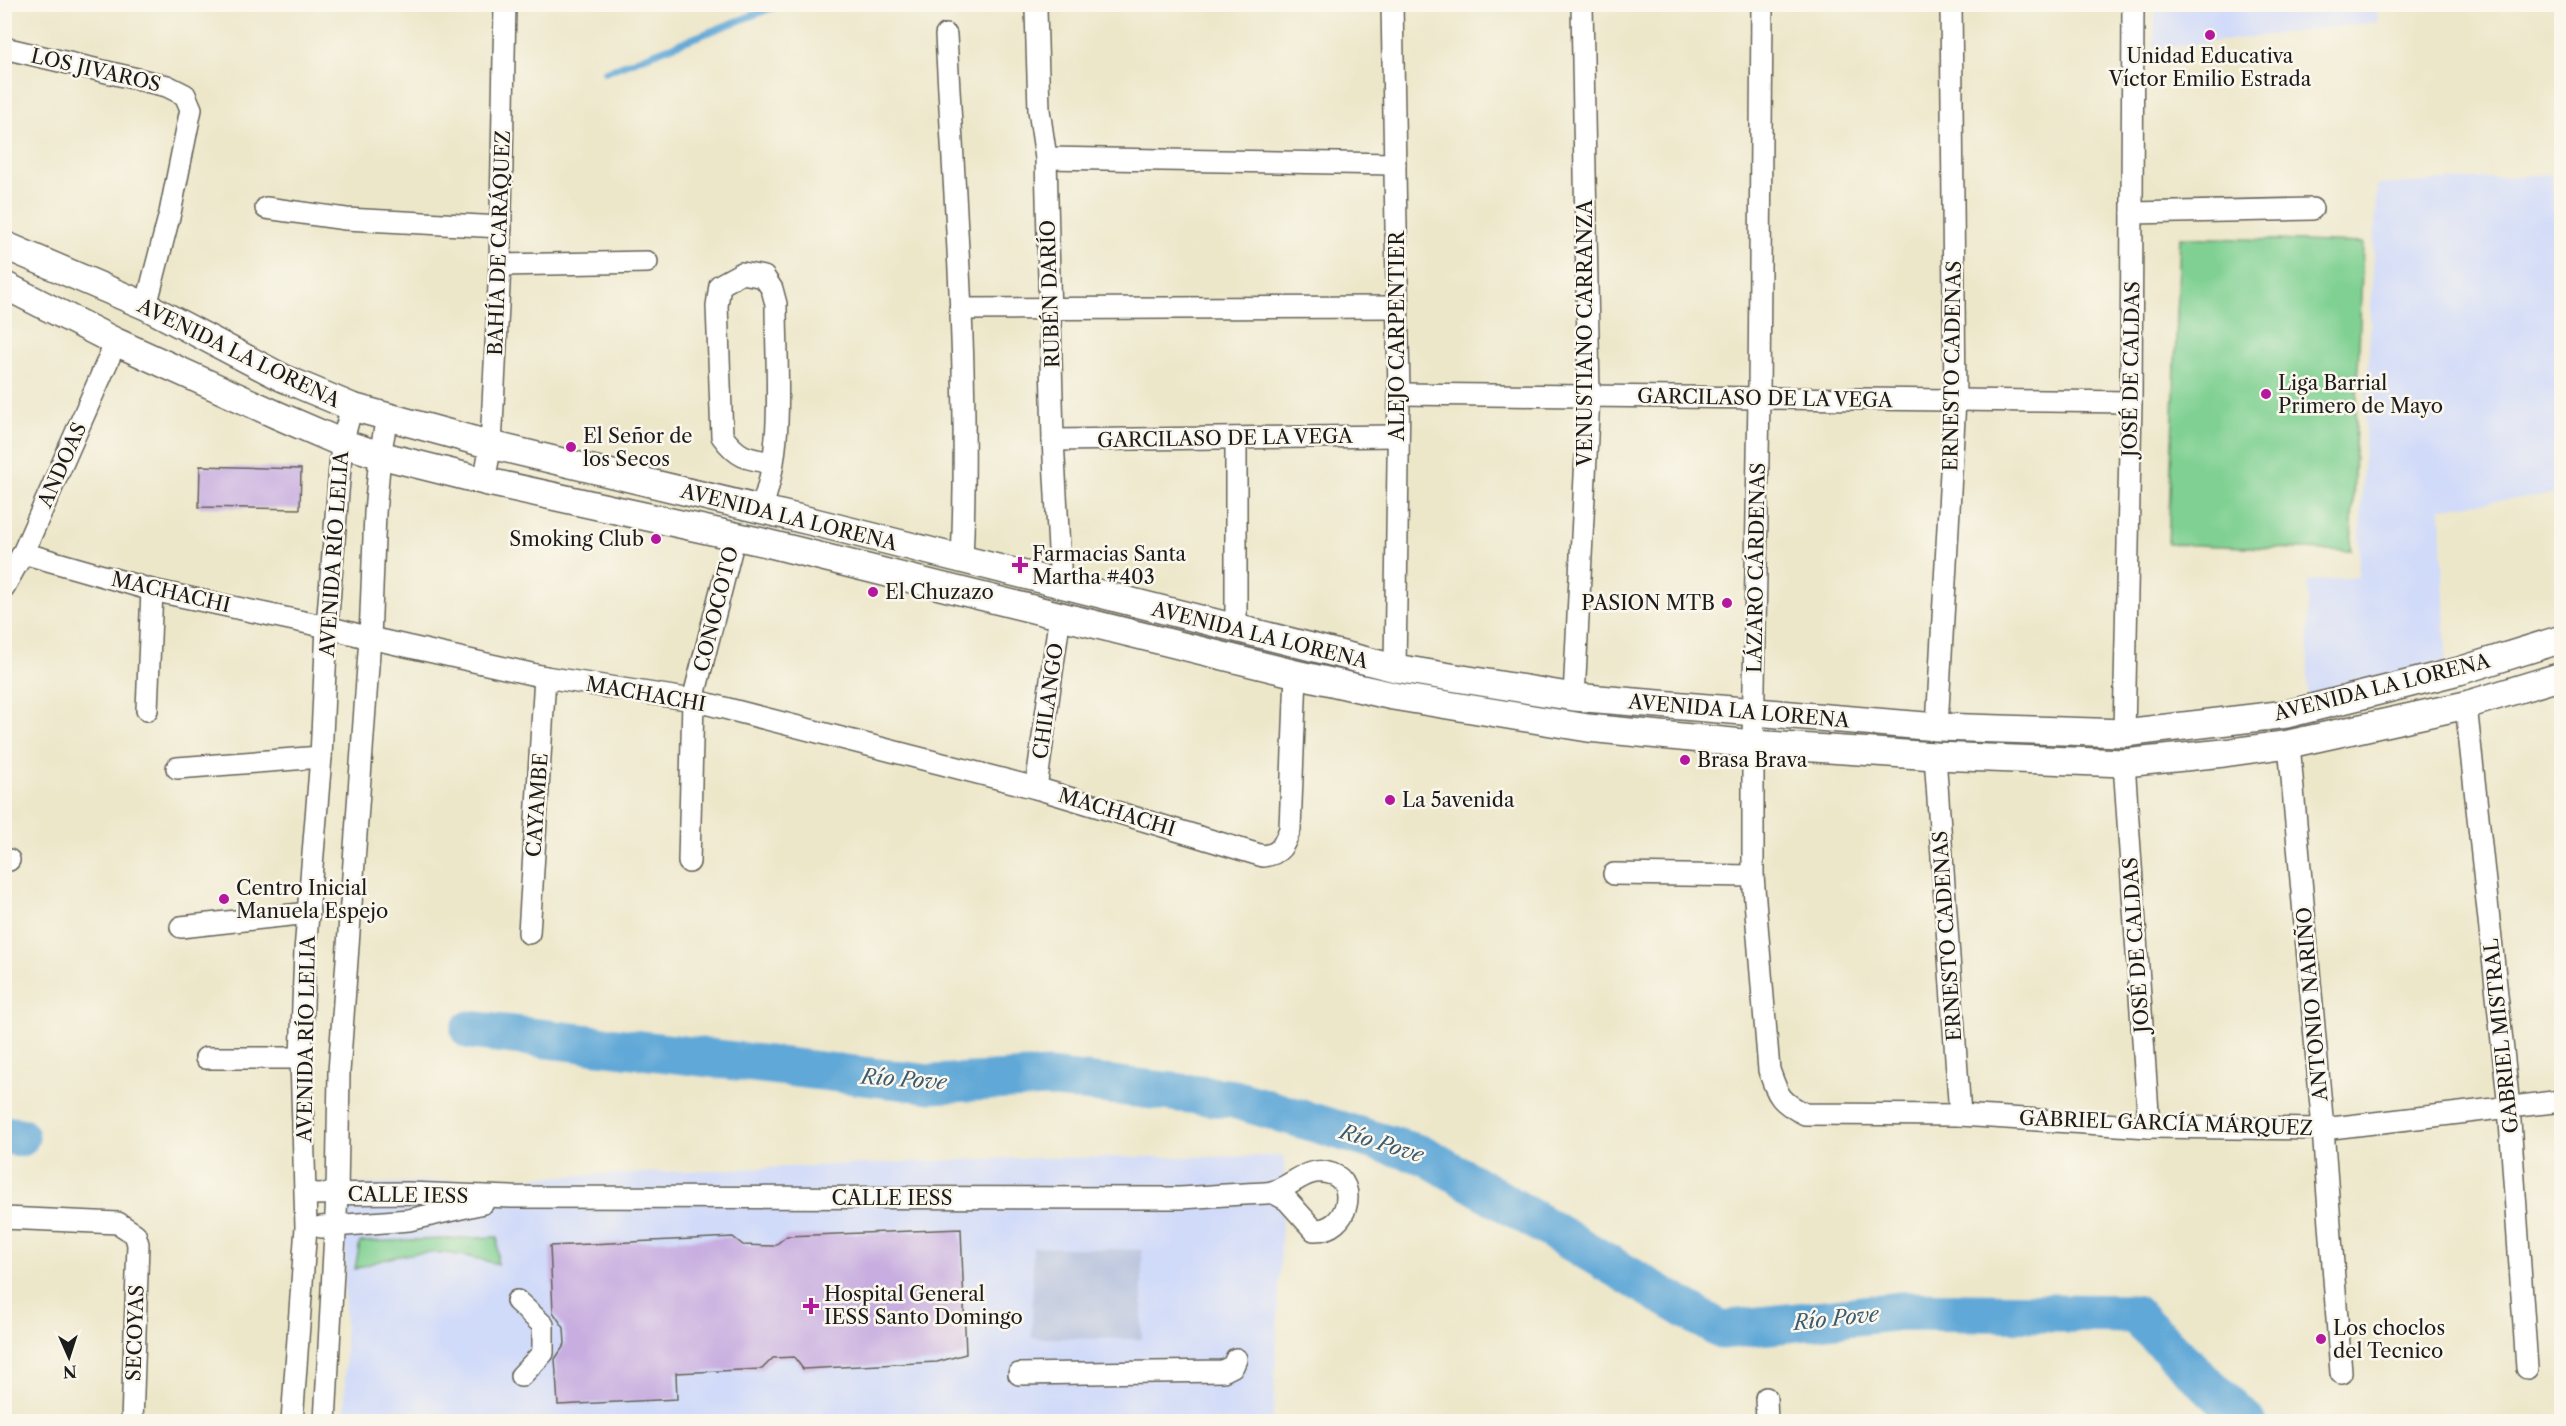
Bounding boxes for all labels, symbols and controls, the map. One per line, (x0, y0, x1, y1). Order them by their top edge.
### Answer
marker: Unidad Educativa Víctor Emilio Estrada (2203, 28, 2217, 42)
street label: LOS JIVAROS (29, 43, 163, 97)
place label: Unidad Educativa Víctor Emilio Estrada (2108, 44, 2312, 91)
street label: BAHÍA DE CARÁQUEZ (482, 130, 515, 356)
street label: VENUSTIANO CARRANZA (1573, 198, 1597, 467)
street label: RUBÉN DARÍO (1034, 219, 1065, 369)
street label: ALEJO CARPENTIER (1385, 230, 1409, 442)
street label: ERNESTO CADENAS (1938, 260, 1966, 472)
street label: JOSÉ DE CALDAS (2116, 281, 2145, 460)
street label: AVENIDA LA LORENA (133, 293, 345, 413)
place label: Liga Barrial Primero de Mayo (2278, 371, 2443, 418)
street label: GARCILASO DE LA VEGA (1637, 384, 1894, 412)
marker: Liga Barrial Primero de Mayo (2259, 387, 2273, 401)
street label: ANDOAS (32, 419, 91, 512)
place label: El Señor de los Secos (583, 424, 693, 471)
street label: GARCILASO DE LA VEGA (1097, 424, 1354, 452)
marker: El Señor de los Secos (564, 440, 578, 454)
street label: AVENIDA RÍO LELIA (314, 449, 353, 659)
street label: LÁZARO CÁRDENAS (1741, 463, 1770, 673)
street label: AVENIDA LA LORENA (677, 478, 901, 556)
place label: Smoking Club (509, 527, 644, 551)
marker: Smoking Club (649, 532, 663, 546)
place label: Farmacias Santa Martha #403 (1032, 542, 1187, 589)
street label: CONOCOTO (689, 544, 743, 674)
marker: Farmacias Santa Martha #403 (1013, 558, 1027, 572)
street label: MACHACHI (109, 567, 233, 617)
place label: El Chuzazo (885, 580, 994, 604)
marker: El Chuzazo (866, 585, 880, 599)
place label: PASION MTB (1581, 591, 1715, 615)
street label: AVENIDA LA LORENA (1148, 596, 1372, 674)
marker: PASION MTB (1720, 596, 1734, 610)
street label: CHILANGO (1028, 641, 1068, 761)
street label: AVENIDA LA LORENA (2270, 648, 2494, 726)
street label: MACHACHI (584, 672, 708, 716)
street label: AVENIDA LA LORENA (1626, 689, 1852, 733)
place label: Brasa Brava (1697, 748, 1808, 772)
street label: CAYAMBE (521, 752, 553, 858)
marker: Brasa Brava (1678, 753, 1692, 767)
street label: MACHACHI (1056, 783, 1178, 841)
place label: La 5avenida (1402, 788, 1515, 812)
marker: La 5avenida (1383, 793, 1397, 807)
street label: ERNESTO CADENAS (1928, 830, 1966, 1042)
street label: JOSÉ DE CALDAS (2117, 857, 2154, 1037)
place label: Centro Inicial Manuela Espejo (236, 876, 388, 923)
marker: Centro Inicial Manuela Espejo (217, 892, 231, 906)
street label: ANTONIO NARIÑO (2291, 906, 2333, 1103)
street label: AVENIDA RÍO LELIA (291, 934, 320, 1144)
street label: GABRIEL MISTRAL (2479, 937, 2523, 1135)
water label: Río Pove (858, 1063, 948, 1095)
street label: GABRIEL GARCÍA MÁRQUEZ (2018, 1105, 2314, 1140)
water label: Río Pove (1335, 1118, 1427, 1168)
street label: CALLE IESS (347, 1182, 469, 1208)
street label: CALLE IESS (832, 1186, 952, 1210)
place label: Hospital General IESS Santo Domingo (824, 1282, 1023, 1329)
street label: SECOYAS (121, 1284, 149, 1382)
marker: Hospital General IESS Santo Domingo (802, 1297, 820, 1315)
water label: Río Pove (1790, 1301, 1881, 1335)
place label: Los choclos del Tecnico (2333, 1316, 2445, 1363)
north arrow (39, 1327, 99, 1387)
marker: Los choclos del Tecnico (2314, 1332, 2328, 1346)
text: N (62, 1362, 77, 1382)

